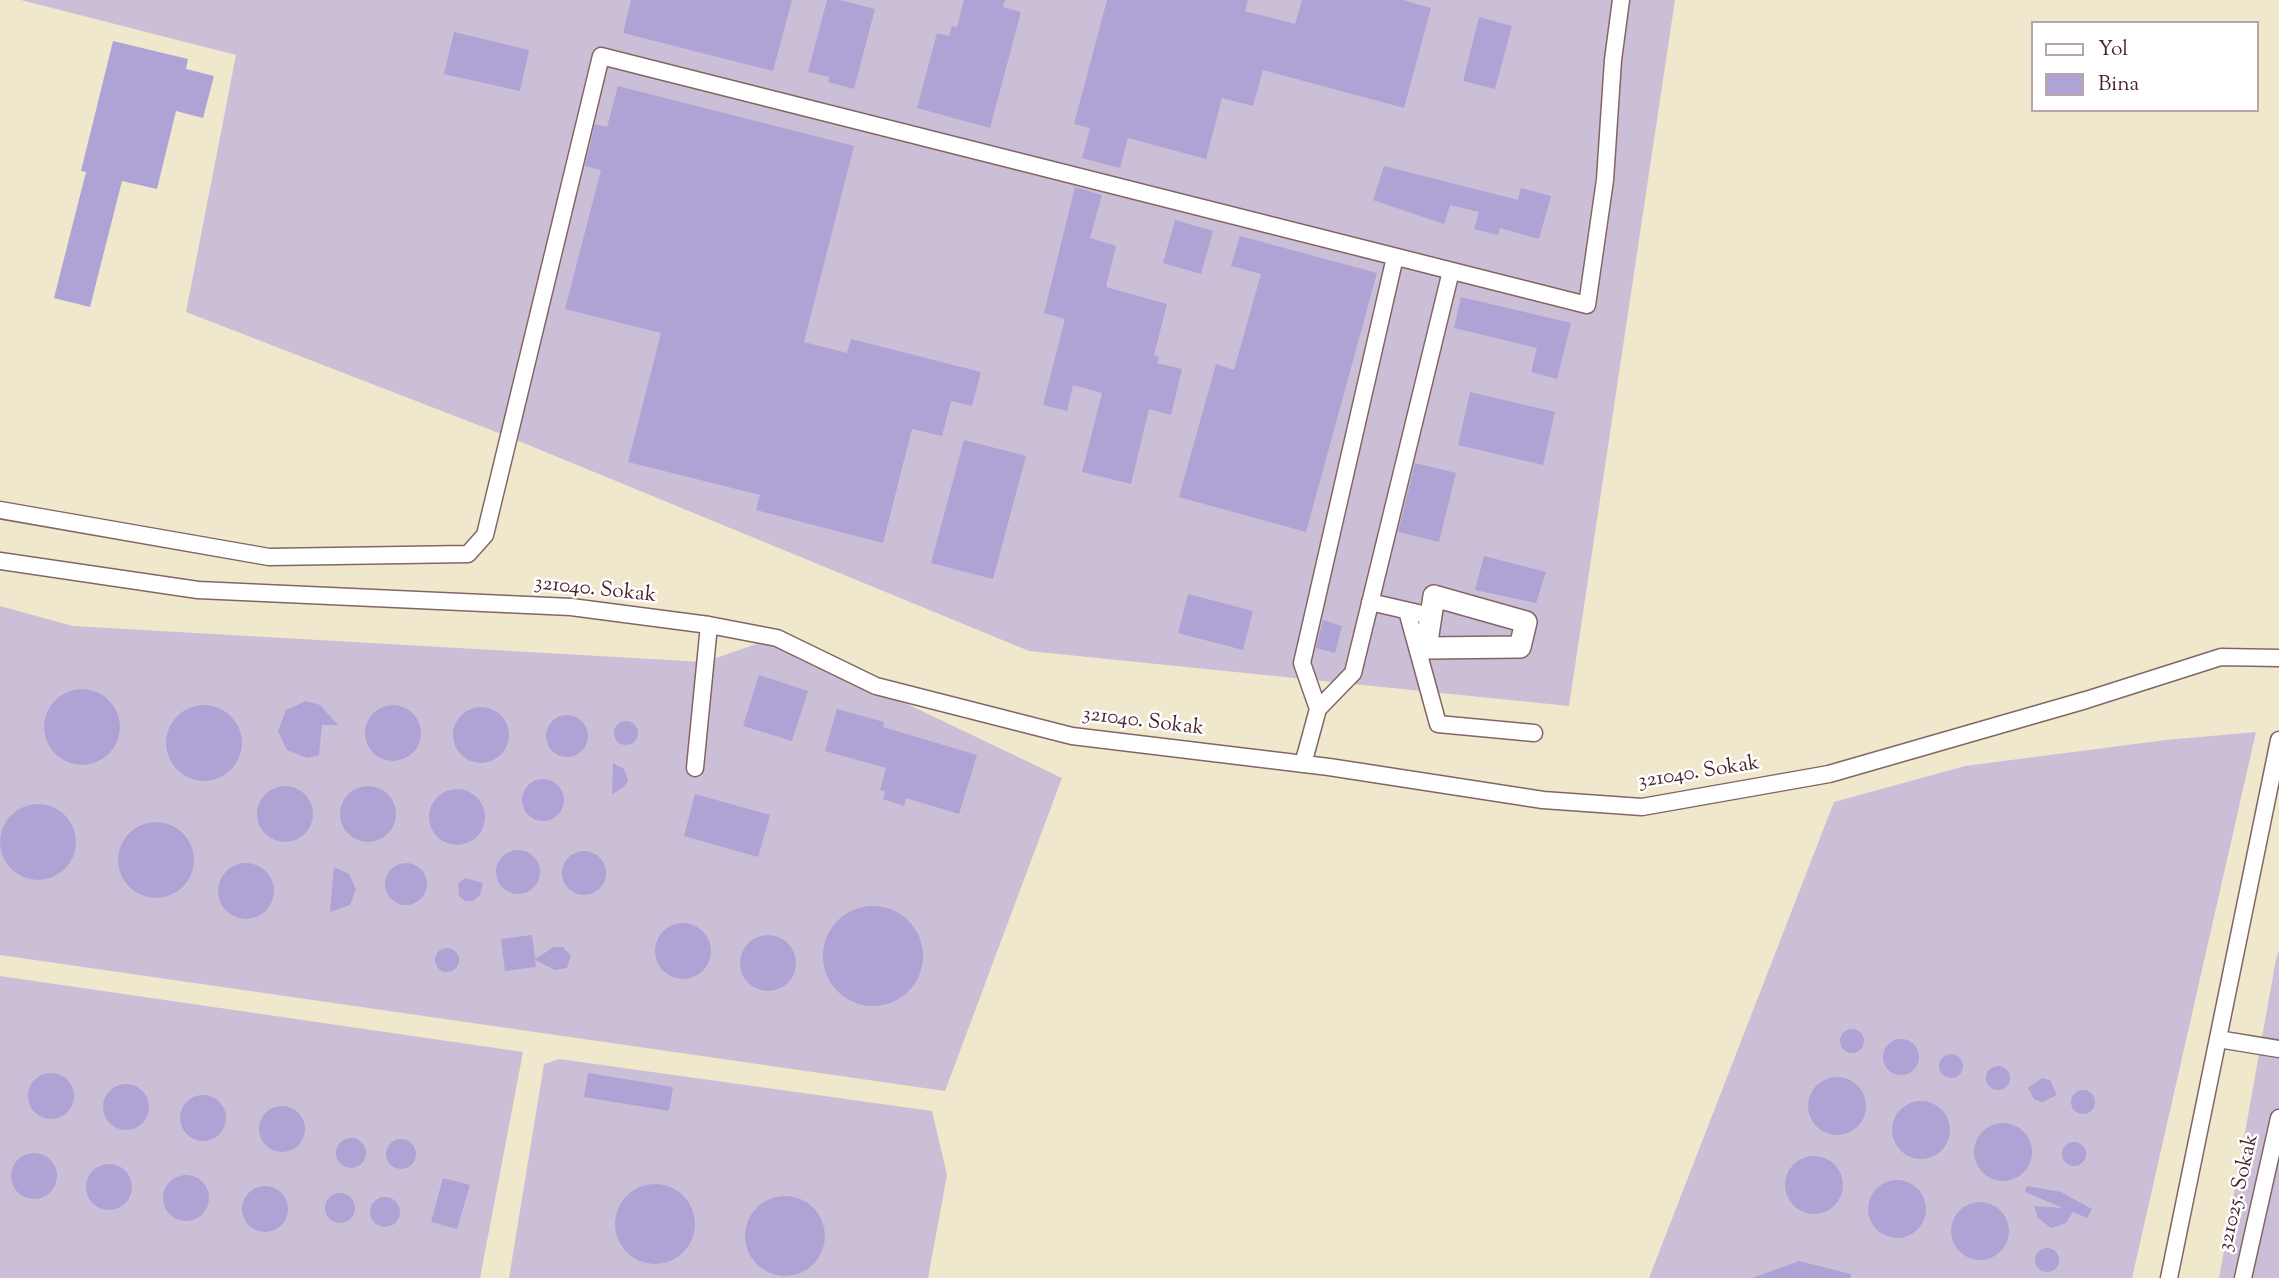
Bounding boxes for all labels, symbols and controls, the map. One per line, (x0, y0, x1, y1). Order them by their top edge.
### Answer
legend (2030, 21, 2258, 112)
text: Yol (2098, 35, 2128, 65)
text: Bina (2098, 70, 2139, 100)
street label: 321040. Sokak (533, 572, 657, 610)
street label: 321040. Sokak (1081, 703, 1205, 743)
street label: 321040. Sokak (1637, 752, 1761, 796)
street label: 321025. Sokak (2214, 1132, 2266, 1254)

